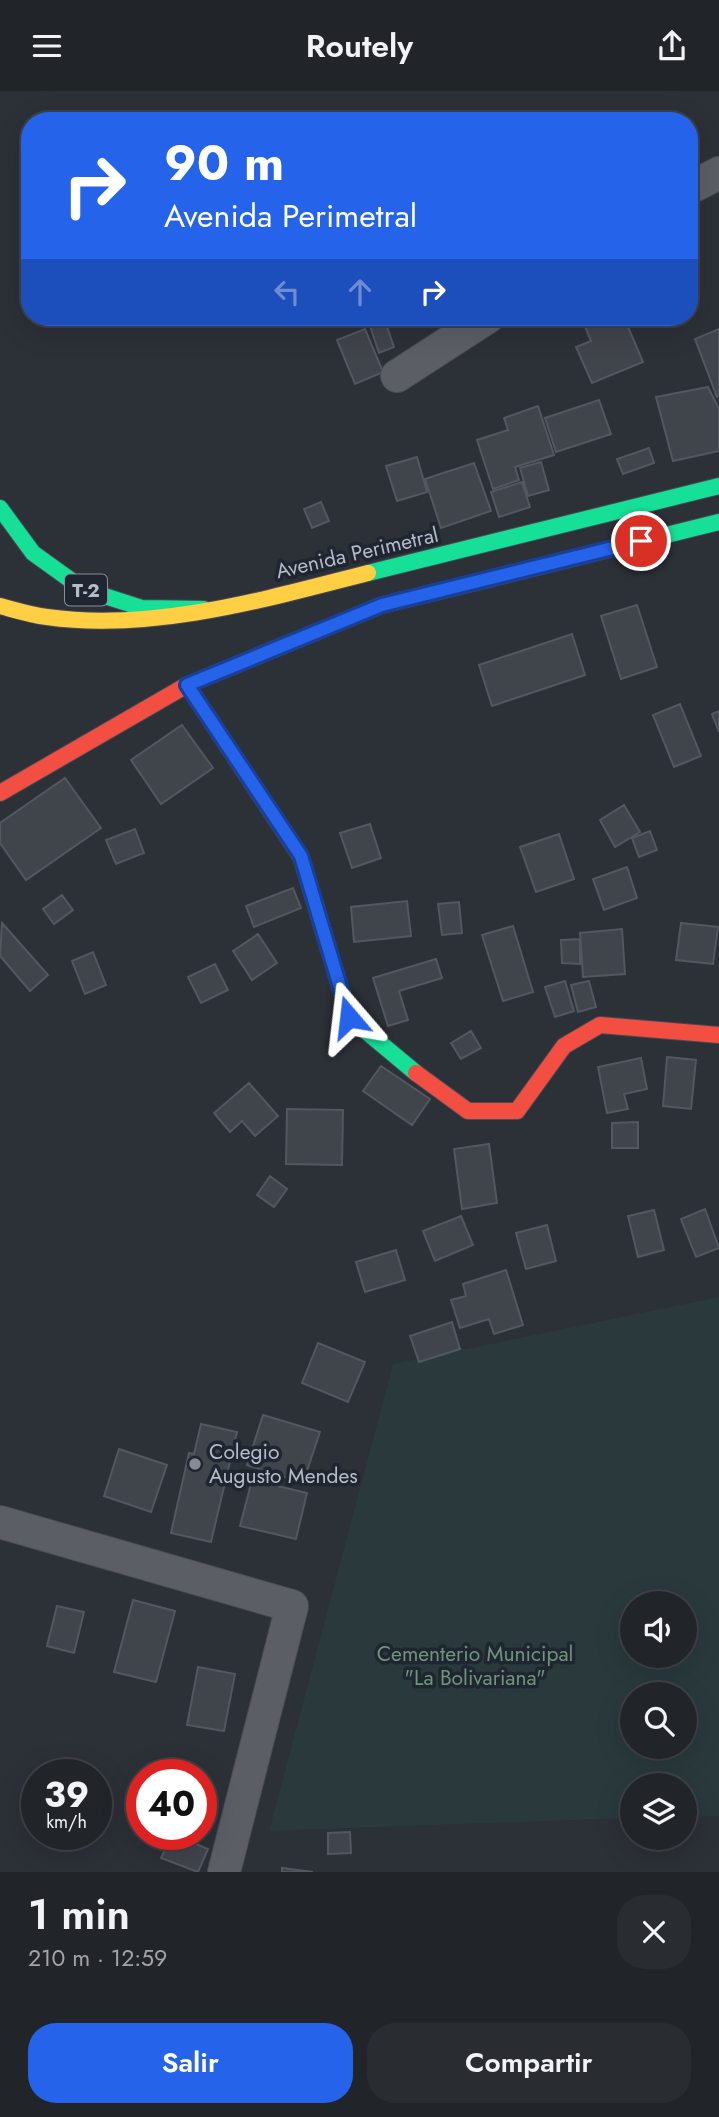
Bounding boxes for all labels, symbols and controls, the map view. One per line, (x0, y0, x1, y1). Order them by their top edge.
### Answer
text: Routely (306, 23, 413, 69)
icon: menu (28, 27, 66, 65)
icon: share (653, 27, 691, 65)
text: 90 m (164, 128, 284, 198)
icon: right (49, 140, 140, 231)
text: Avenida Perimetral (164, 193, 417, 239)
icon: left (268, 273, 306, 311)
icon: ahead (341, 273, 379, 311)
icon: right (414, 273, 452, 311)
pin (611, 511, 671, 571)
street label: Avenida Perimetral (273, 520, 441, 586)
icon: arrive (622, 522, 660, 560)
road number: T-2 (65, 575, 107, 605)
position arrow (312, 980, 386, 1054)
place label: Colegio Augusto Mendes (209, 1437, 358, 1491)
marker: Colegio Augusto Mendes (187, 1456, 203, 1472)
map controls (620, 1591, 697, 1850)
button: sound (620, 1591, 697, 1668)
park label: Cementerio Municipal "La Bolivariana" (377, 1639, 573, 1693)
button: search (620, 1682, 697, 1759)
speed limit sign: 40 (126, 1759, 217, 1850)
text: 39 (44, 1770, 89, 1820)
button: layers (620, 1773, 697, 1850)
text: km/h (46, 1809, 87, 1835)
text: 1 min (28, 1884, 130, 1945)
button: close (617, 1895, 691, 1969)
text: 210 m · 12:59 (28, 1941, 167, 1975)
button: Salir (28, 2023, 353, 2103)
button: Compartir (367, 2023, 691, 2103)

